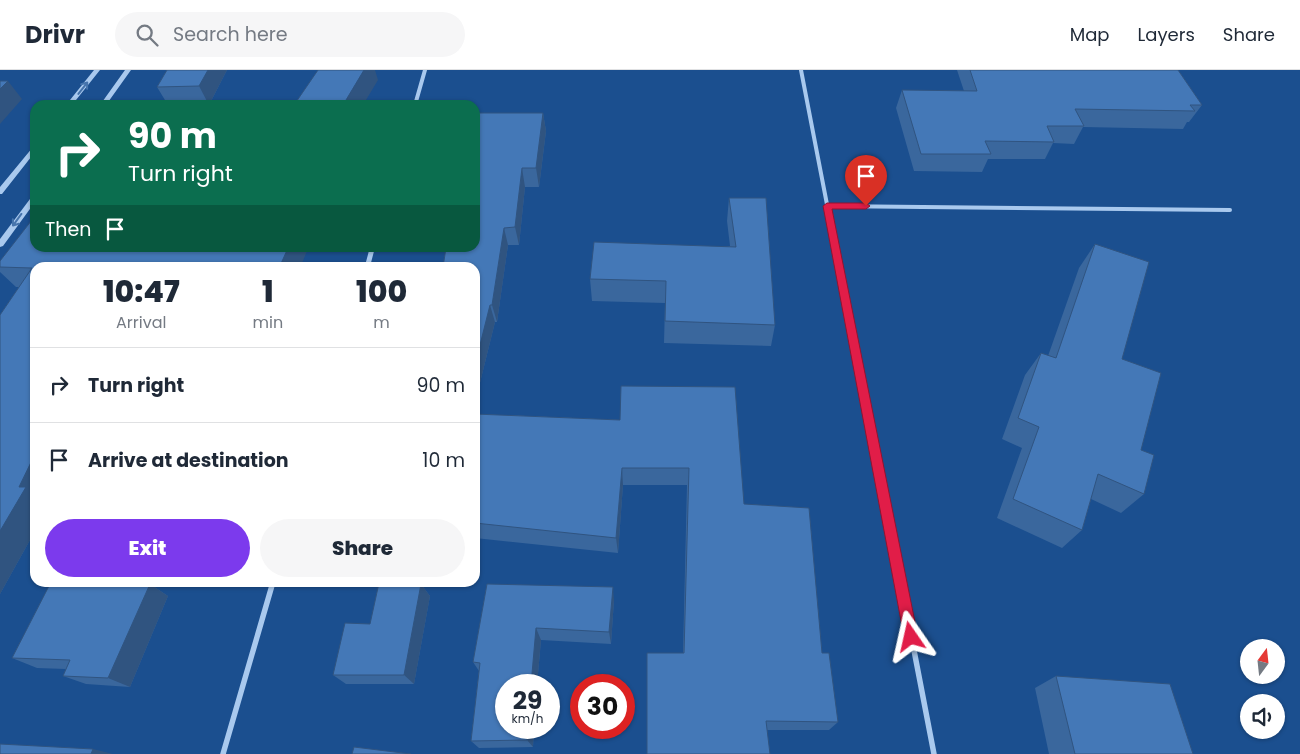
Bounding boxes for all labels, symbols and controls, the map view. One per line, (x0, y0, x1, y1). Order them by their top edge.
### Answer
search box (115, 12, 465, 57)
text: Drivr (25, 18, 85, 51)
icon: search (133, 21, 161, 49)
text: Search here (173, 21, 288, 48)
text: Map (1070, 22, 1110, 47)
text: Layers (1138, 22, 1195, 47)
text: Share (1223, 22, 1275, 47)
one-way arrow (77, 81, 88, 94)
text: 90 m (128, 111, 217, 160)
icon: right (45, 120, 110, 185)
pin (845, 155, 887, 206)
text: Turn right (128, 158, 233, 189)
icon: arrive (852, 162, 880, 190)
one-way arrow (12, 213, 23, 226)
icon: arrive (101, 215, 129, 243)
text: Then (45, 216, 91, 243)
text: 10:47 (103, 270, 180, 313)
text: 1 (262, 270, 274, 313)
text: 100 (356, 270, 407, 313)
text: Arrival (116, 311, 166, 334)
text: min (253, 311, 283, 334)
text: m (373, 311, 390, 334)
icon: right (45, 371, 73, 399)
text: Turn right (88, 372, 184, 399)
text: 90 m (416, 372, 465, 399)
icon: arrive (45, 446, 73, 474)
text: Arrive at destination (88, 447, 289, 474)
text: 10 m (422, 447, 465, 474)
button: Exit (45, 519, 250, 577)
button: Share (260, 519, 465, 577)
position arrow (884, 610, 936, 662)
north arrow (1240, 639, 1285, 684)
map controls (1240, 639, 1285, 739)
speed limit sign: 30 (570, 674, 635, 739)
text: 29 (513, 683, 542, 718)
button: sound (1240, 694, 1285, 739)
text: km/h (512, 710, 543, 727)

